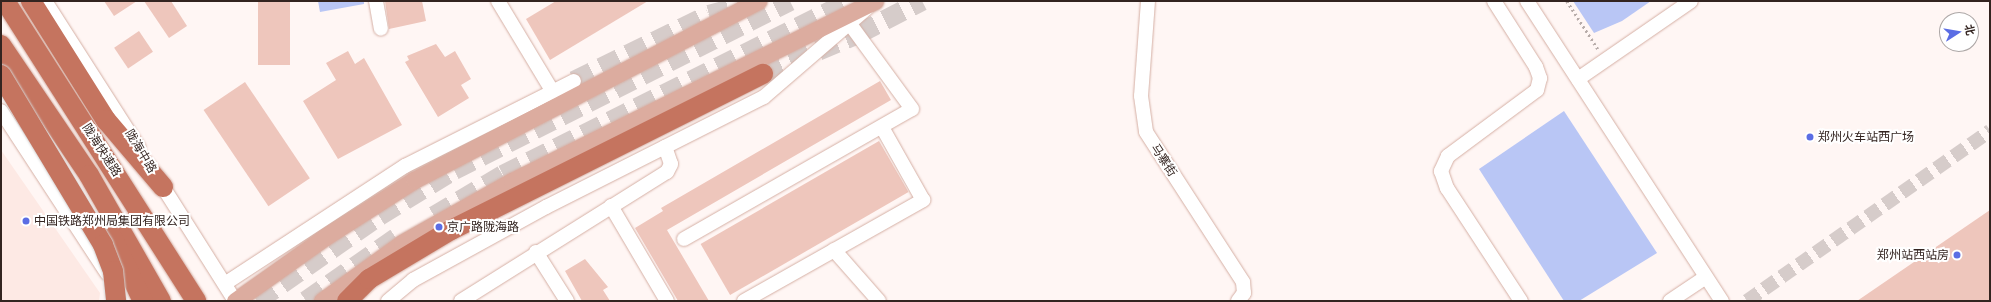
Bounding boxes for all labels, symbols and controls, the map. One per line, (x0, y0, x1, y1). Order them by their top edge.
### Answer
north arrow (1939, 12, 1979, 52)
text: 北 (1962, 23, 1978, 37)
street label: 陇海快速路 (80, 121, 124, 179)
street label: 陇海中路 (122, 127, 160, 175)
place label: 郑州火车站西广场 (1818, 130, 1914, 144)
marker: 郑州火车站西广场 (1805, 132, 1815, 142)
street label: 马寨街 (1148, 141, 1180, 179)
place label: 中国铁路郑州局集团有限公司 (34, 214, 190, 228)
marker: 中国铁路郑州局集团有限公司 (21, 216, 31, 226)
place label: 京广路陇海路 (447, 220, 519, 234)
marker: 京广路陇海路 (434, 222, 444, 232)
place label: 郑州站西站房 (1877, 248, 1949, 262)
marker: 郑州站西站房 (1952, 250, 1962, 260)

